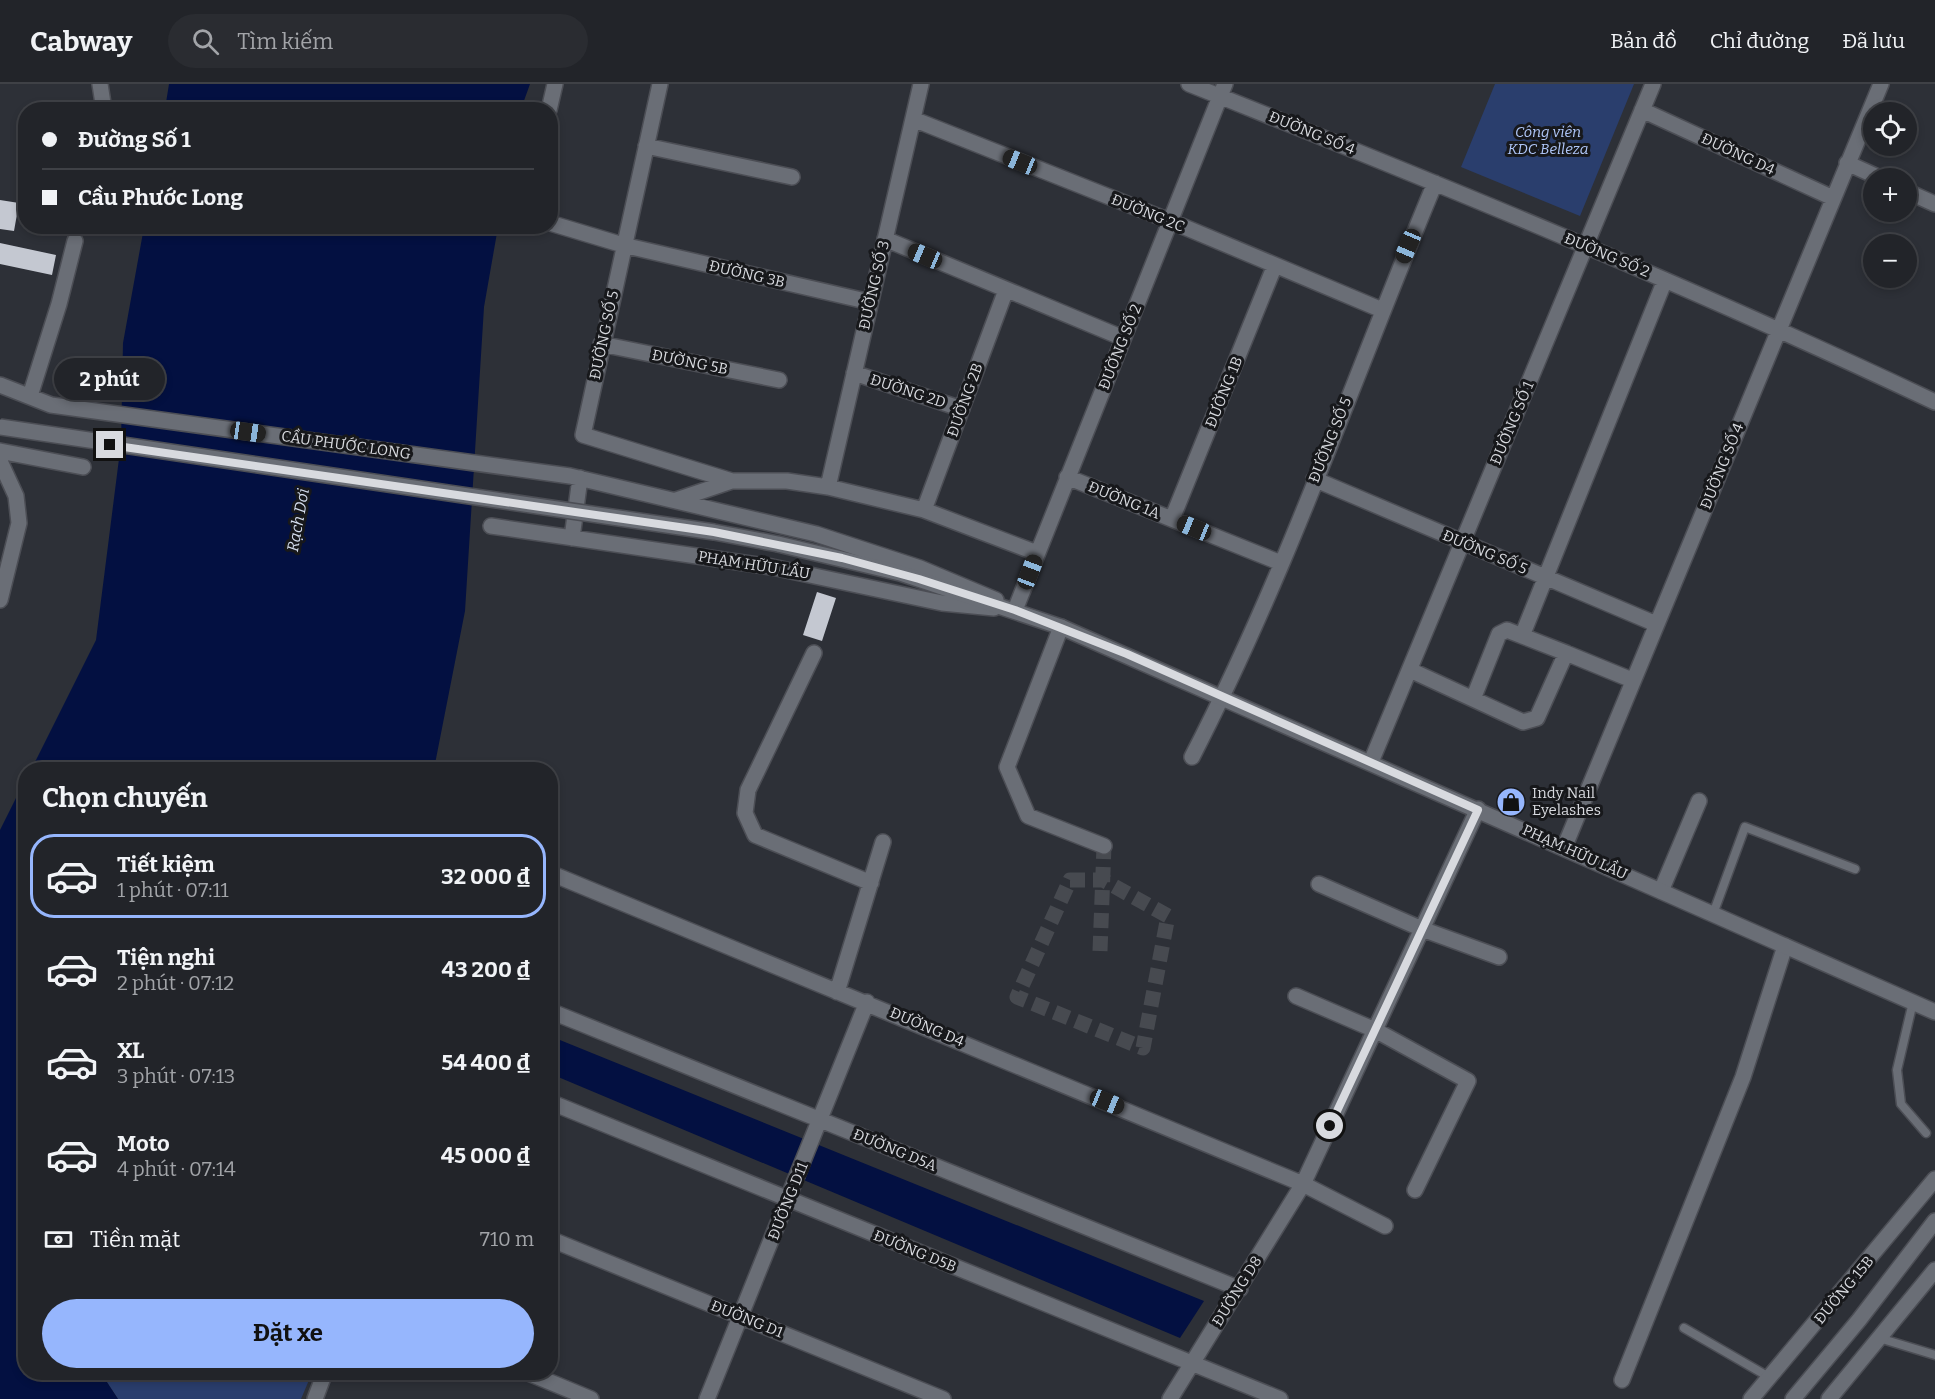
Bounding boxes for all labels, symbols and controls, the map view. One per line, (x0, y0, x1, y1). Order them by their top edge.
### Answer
search box (168, 14, 588, 68)
text: Cabway (30, 25, 132, 58)
icon: search (189, 25, 222, 58)
text: Tìm kiếm (237, 28, 333, 55)
text: Bản đồ (1610, 28, 1677, 54)
text: Chỉ đường (1710, 28, 1809, 54)
text: Đã lưu (1842, 28, 1905, 54)
map controls (1863, 102, 1917, 288)
button: locate (1863, 102, 1917, 156)
street label: ĐƯỜNG SỐ 4 (1266, 106, 1359, 159)
park label: Công viên KDC Belleza (1507, 123, 1589, 158)
text: Đường Số 1 (78, 126, 191, 153)
street label: ĐƯỜNG D4 (1698, 129, 1778, 179)
car (1000, 147, 1040, 177)
button: + (1863, 168, 1917, 222)
text: Cầu Phước Long (78, 184, 243, 211)
street label: ĐƯỜNG 2C (1109, 190, 1187, 236)
car (1393, 226, 1423, 266)
street label: ĐƯỜNG SỐ 2 (1562, 227, 1653, 281)
button: − (1863, 234, 1917, 288)
street label: ĐƯỜNG SỐ 3 (853, 238, 893, 331)
car (905, 241, 945, 271)
street label: ĐƯỜNG 3B (707, 257, 787, 291)
street label: ĐƯỜNG SỐ 5 (584, 288, 622, 381)
street label: ĐƯỜNG SỐ 2 (1093, 301, 1145, 392)
street label: ĐƯỜNG 5B (651, 346, 729, 378)
street label: ĐƯỜNG 1B (1202, 354, 1246, 430)
callout: 2 phút (54, 358, 166, 400)
street label: ĐƯỜNG 2B (943, 361, 987, 439)
text: 2 phút (79, 367, 140, 391)
street label: ĐƯỜNG 2D (868, 370, 948, 412)
street label: ĐƯỜNG SỐ 1 (1485, 378, 1538, 467)
street label: ĐƯỜNG SỐ 5 (1303, 394, 1355, 485)
street label: ĐƯỜNG SỐ 4 (1695, 419, 1748, 512)
car (229, 421, 267, 443)
street label: CẦU PHƯỚC LONG (280, 426, 412, 463)
route end (96, 431, 123, 458)
street label: ĐƯỜNG 1A (1085, 477, 1163, 523)
water label: Rạch Dơi (283, 486, 313, 553)
car (1174, 513, 1214, 543)
street label: ĐƯỜNG SỐ 5 (1440, 524, 1531, 578)
street label: PHẠM HỮU LẦU (697, 546, 811, 583)
car (1015, 552, 1045, 592)
text: Chọn chuyến (42, 782, 208, 814)
place label: Indy Nail Eyelashes (1532, 784, 1601, 819)
shop icon: Indy Nail Eyelashes (1495, 786, 1527, 818)
street label: PHẠM HỮU LẦU (1520, 820, 1631, 883)
icon: car (45, 849, 99, 903)
text: Tiết kiệm (117, 851, 215, 878)
text: 32 000 ₫ (441, 863, 531, 890)
text: 1 phút · 07:11 (117, 878, 229, 902)
icon: car (45, 942, 99, 996)
text: Tiện nghi (117, 944, 215, 971)
text: 43 200 ₫ (442, 956, 531, 983)
text: 2 phút · 07:12 (117, 971, 234, 995)
street label: ĐƯỜNG D4 (887, 1003, 967, 1051)
icon: car (45, 1035, 99, 1089)
text: XL (117, 1037, 144, 1064)
text: 54 400 ₫ (441, 1049, 531, 1076)
text: 3 phút · 07:13 (117, 1064, 235, 1088)
car (1087, 1087, 1127, 1117)
route start (1316, 1112, 1343, 1139)
street label: ĐƯỜNG D5A (851, 1125, 940, 1175)
icon: car (45, 1128, 99, 1182)
text: Moto (117, 1130, 170, 1157)
text: 45 000 ₫ (441, 1142, 531, 1169)
text: 4 phút · 07:14 (117, 1157, 236, 1181)
street label: ĐƯỜNG D11 (764, 1160, 812, 1242)
icon: cash (42, 1223, 75, 1256)
text: Tiền mặt (90, 1226, 180, 1253)
street label: ĐƯỜNG D5B (871, 1226, 959, 1276)
text: 710 m (480, 1227, 534, 1251)
street label: ĐƯỜNG 15B (1810, 1252, 1878, 1328)
street label: ĐƯỜNG D8 (1208, 1253, 1266, 1329)
street label: ĐƯỜNG D1 (708, 1296, 786, 1342)
button: Đặt xe (42, 1299, 534, 1368)

